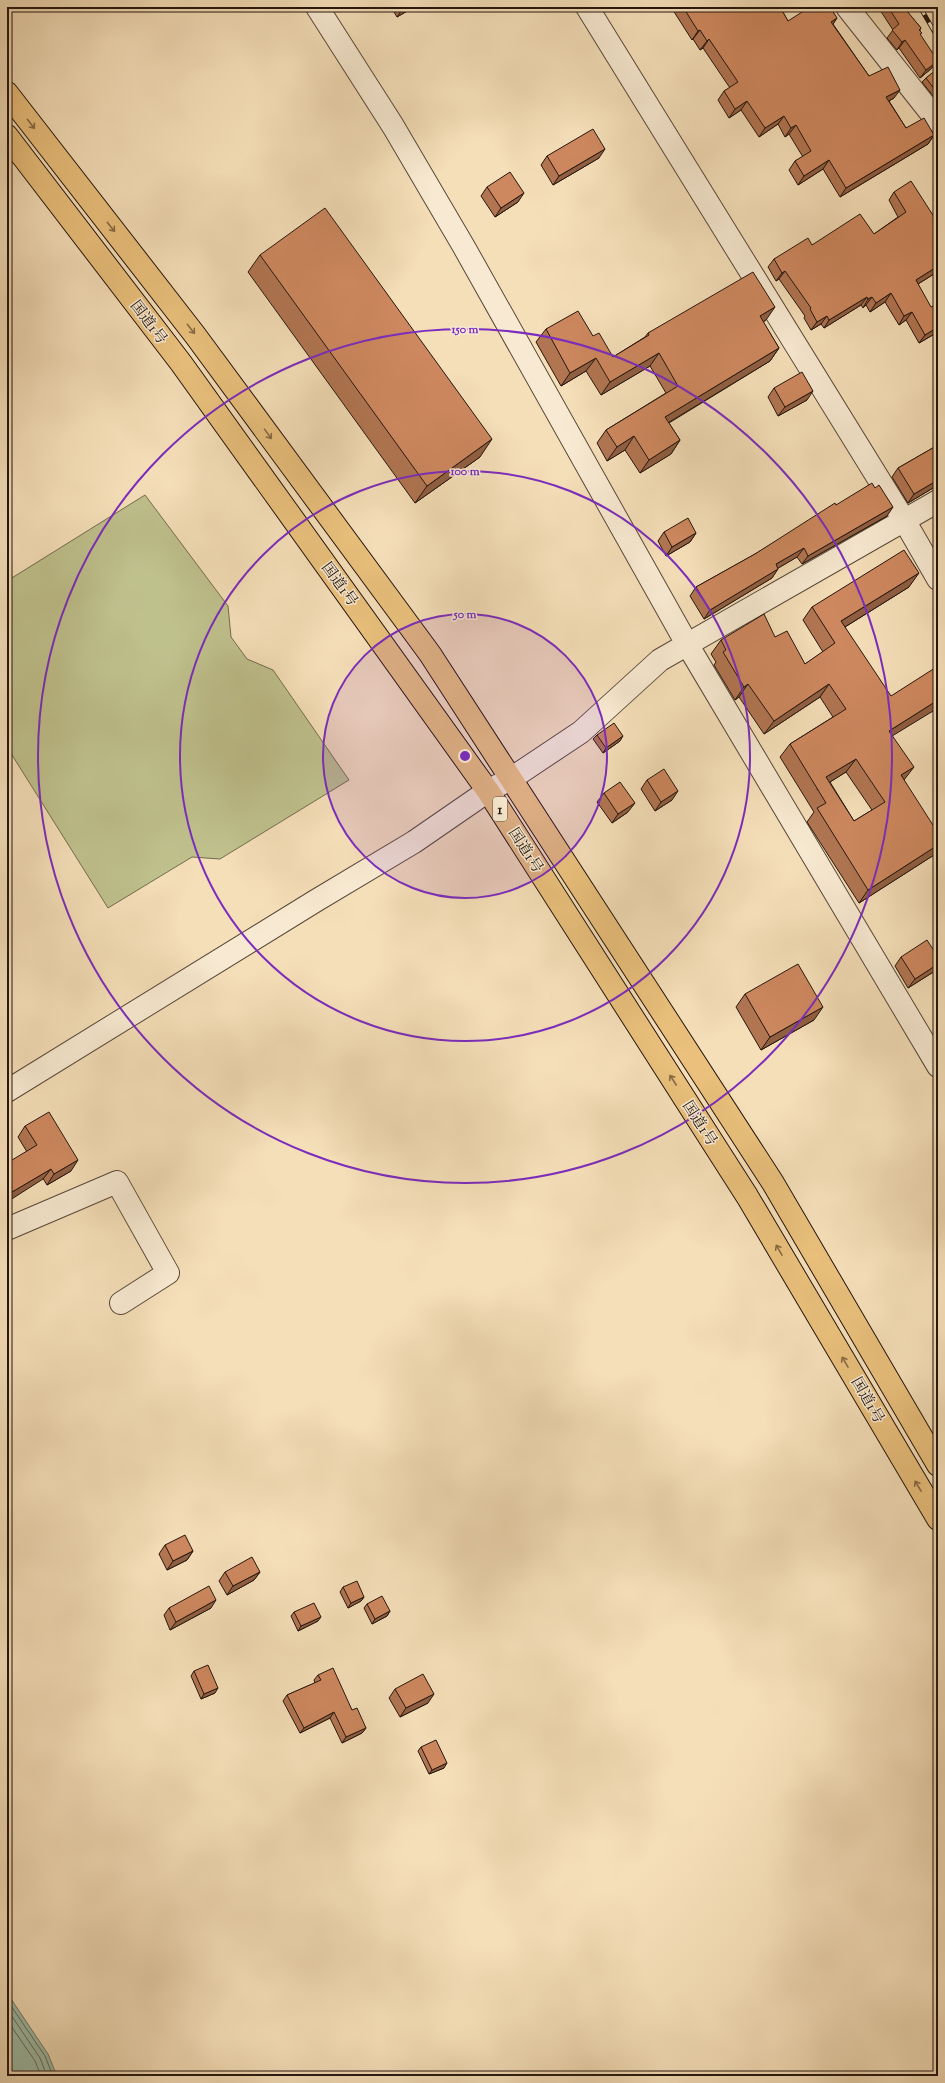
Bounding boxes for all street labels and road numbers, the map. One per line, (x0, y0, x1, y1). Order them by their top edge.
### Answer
street label: 国道1号 (124, 297, 171, 349)
street label: 国道1号 (316, 558, 362, 611)
road number: 1 (493, 797, 507, 821)
street label: 国道1号 (502, 824, 547, 878)
street label: 国道1号 (676, 1097, 721, 1151)
street label: 国道1号 (845, 1374, 888, 1428)

